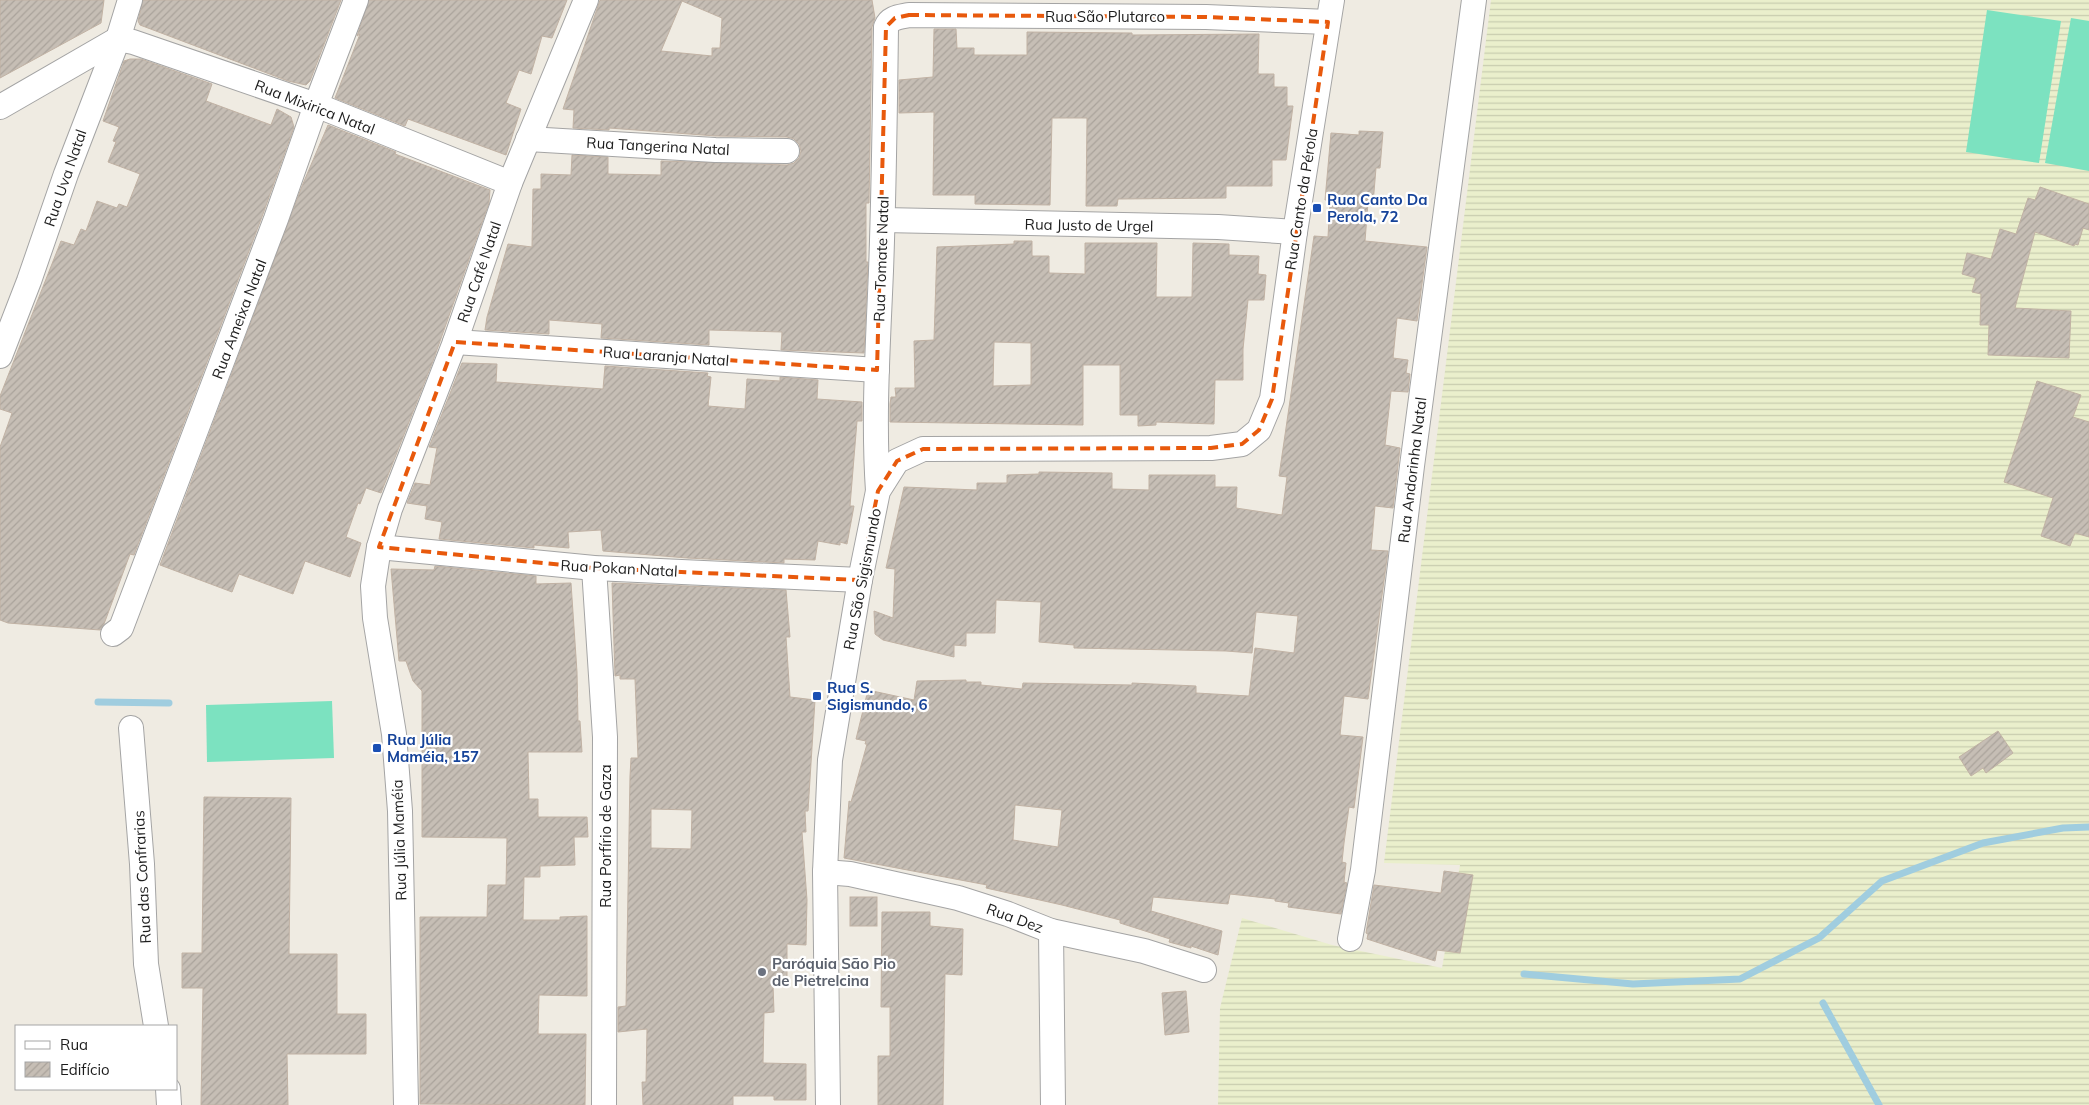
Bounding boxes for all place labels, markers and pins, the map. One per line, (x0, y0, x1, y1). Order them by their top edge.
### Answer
place label: Rua Canto Da Perola, 72 (1327, 190, 1428, 226)
marker: Rua Canto Da Perola, 72 (1311, 202, 1323, 214)
place label: Rua S. Sigismundo, 6 (827, 678, 928, 714)
marker: Rua S. Sigismundo, 6 (811, 690, 823, 702)
place label: Rua Júlia Maméia, 157 (387, 730, 479, 766)
marker: Rua Júlia Maméia, 157 (371, 742, 383, 754)
place label: Paróquia São Pio de Pietrelcina (772, 954, 896, 990)
marker: Paróquia São Pio de Pietrelcina (756, 966, 768, 978)

